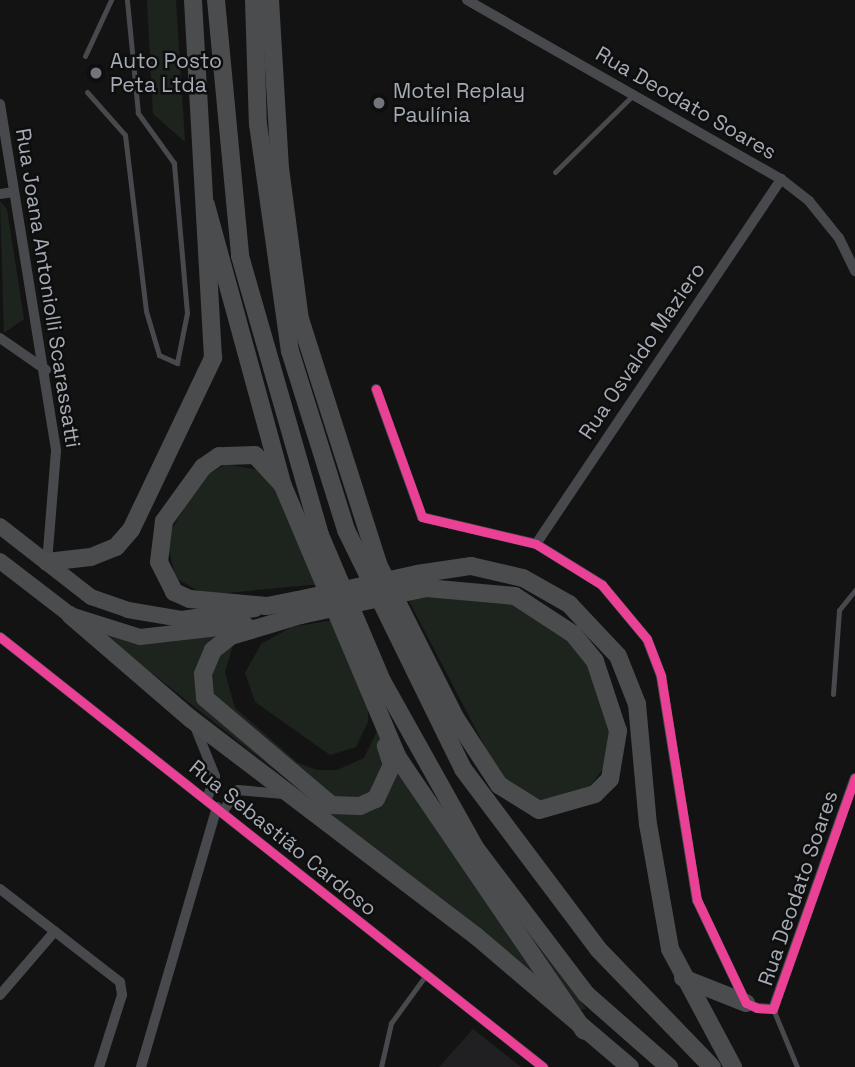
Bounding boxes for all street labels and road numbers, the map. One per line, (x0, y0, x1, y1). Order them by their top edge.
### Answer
street label: Rua Deodato Soares (591, 41, 781, 165)
street label: Rua Joana Antoniolli Scarassatti (10, 126, 86, 450)
street label: Rua Osvaldo Maziero (573, 258, 711, 444)
street label: Rua Sebastião Cardoso (184, 755, 382, 921)
street label: Rua Deodato Soares (753, 787, 843, 989)

